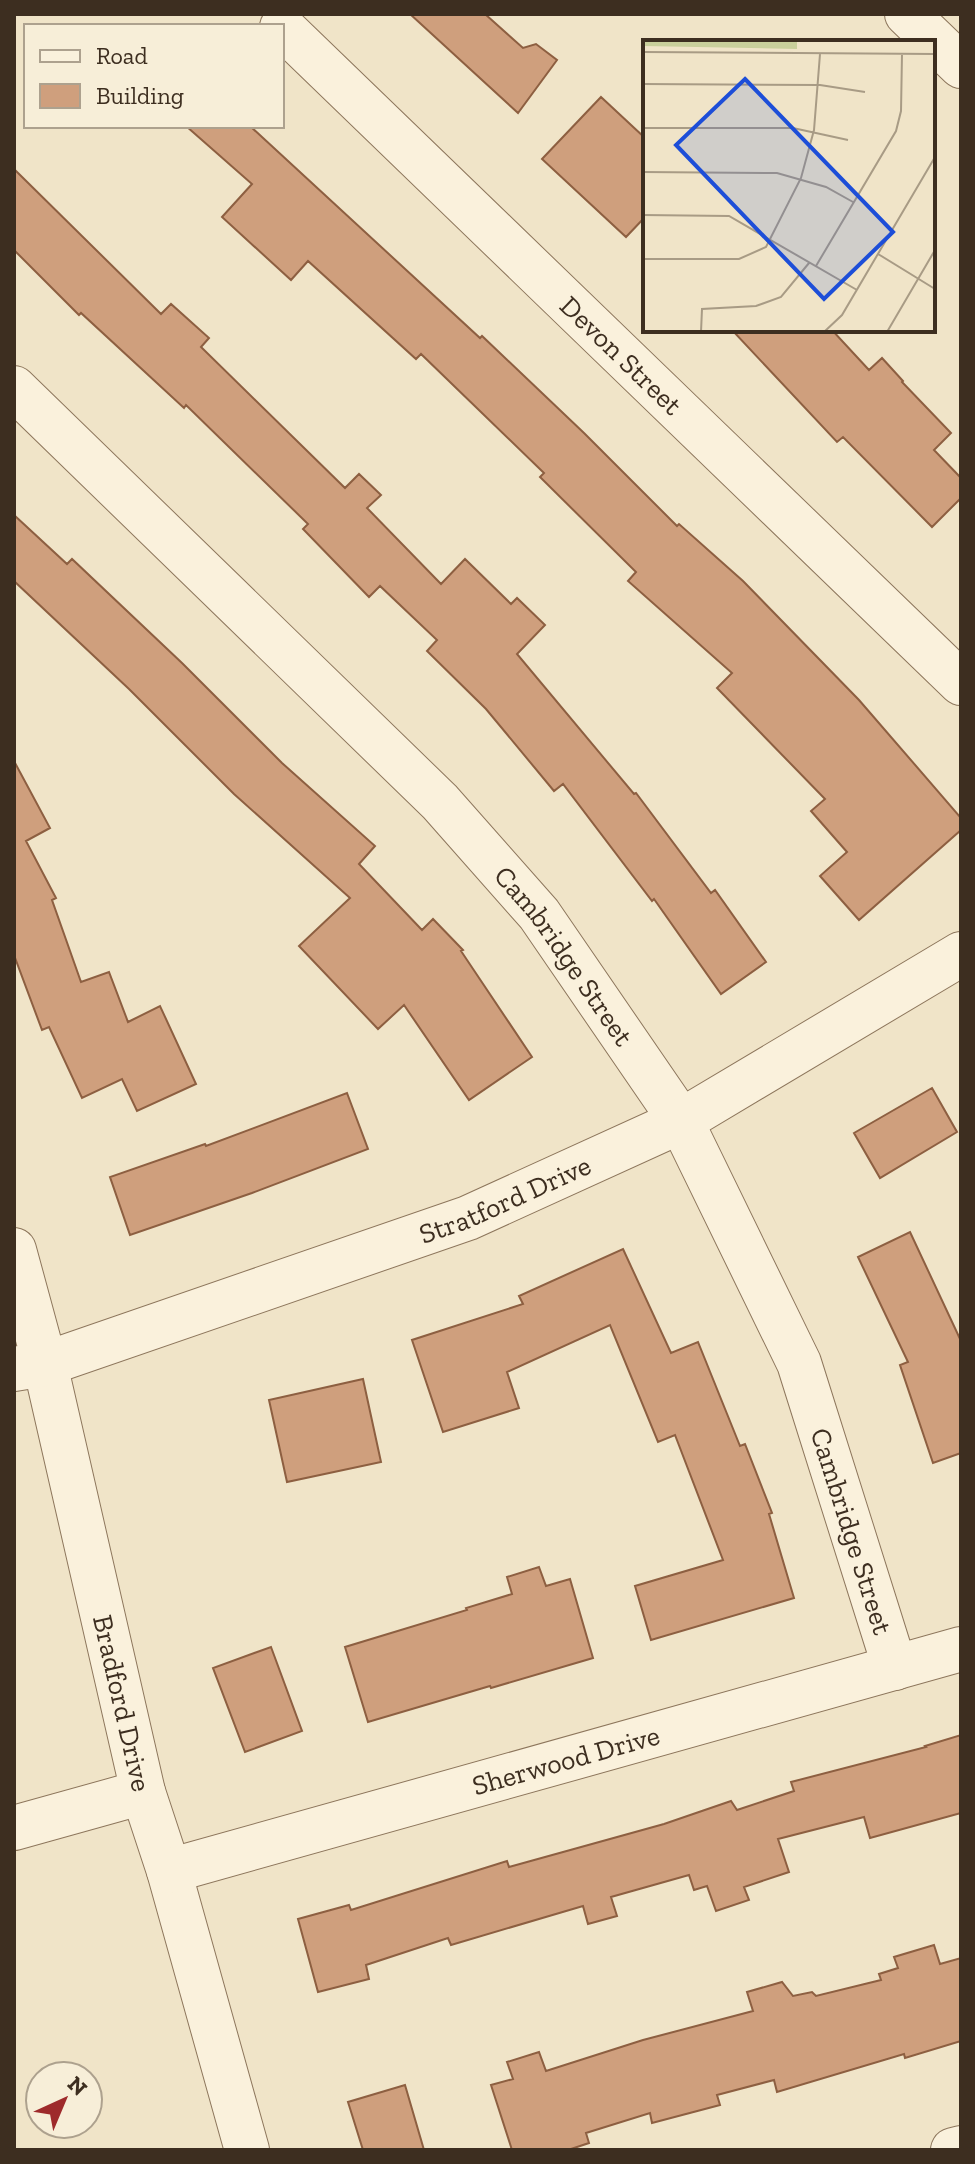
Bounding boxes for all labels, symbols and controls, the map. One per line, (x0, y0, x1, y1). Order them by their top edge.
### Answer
legend (24, 24, 284, 128)
inset map (643, 40, 935, 332)
text: Road (96, 41, 148, 70)
text: Building (96, 81, 184, 110)
street label: Devon Street (554, 289, 690, 422)
street label: Cambridge Street (488, 859, 641, 1052)
street label: Stratford Drive (415, 1148, 596, 1250)
street label: Cambridge Street (804, 1424, 900, 1639)
street label: Bradford Drive (86, 1612, 159, 1795)
street label: Sherwood Drive (468, 1718, 663, 1802)
north arrow (24, 2060, 104, 2140)
text: N (62, 2070, 93, 2102)

